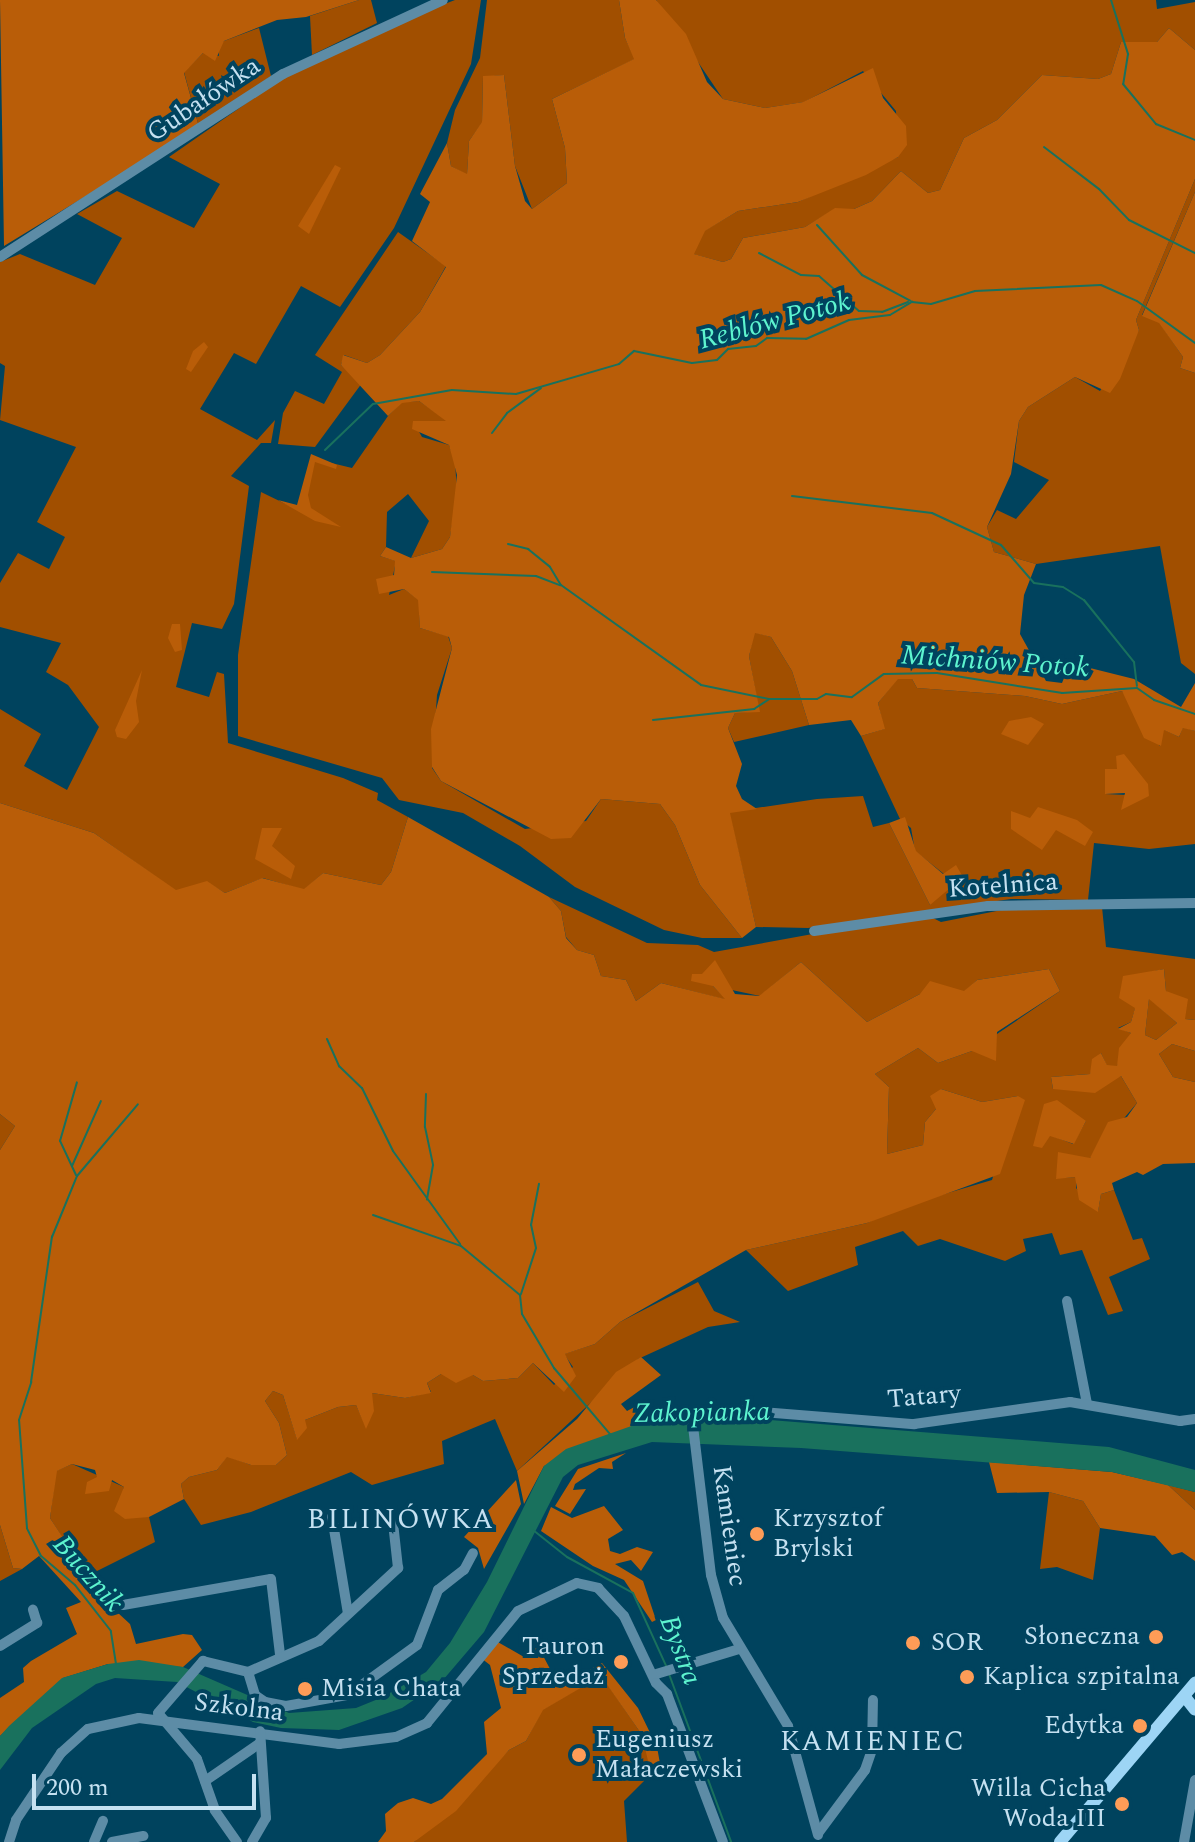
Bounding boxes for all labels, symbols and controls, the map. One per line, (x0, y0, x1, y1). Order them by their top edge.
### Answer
street label: Gubałówka (141, 51, 267, 149)
water label: Reblów Potok (695, 285, 855, 357)
water label: Michniów Potok (900, 639, 1090, 685)
street label: Kotelnica (947, 867, 1059, 905)
street label: Tatary (886, 1378, 962, 1416)
water label: Zakopianka (633, 1395, 771, 1431)
street label: Kamieniec (705, 1463, 753, 1589)
district label: BILINÓWKA (307, 1503, 495, 1537)
place label: Krzysztof Brylski (773, 1503, 883, 1564)
marker: Krzysztof Brylski (748, 1525, 766, 1543)
water label: Bucznik (45, 1529, 131, 1619)
water label: Bystra (651, 1610, 709, 1690)
place label: Słoneczna (1024, 1621, 1140, 1653)
place label: SOR (931, 1627, 983, 1659)
marker: Słoneczna (1147, 1628, 1165, 1646)
place label: Tauron Sprzedaż (502, 1631, 605, 1692)
marker: SOR (902, 1632, 924, 1654)
marker: Tauron Sprzedaż (612, 1653, 630, 1671)
place label: Kaplica szpitalna (983, 1661, 1180, 1693)
marker: Kaplica szpitalna (958, 1668, 976, 1686)
place label: Misia Chata (321, 1673, 461, 1705)
marker: Misia Chata (296, 1680, 314, 1698)
street label: Szkolna (193, 1687, 285, 1729)
place label: Edytka (1044, 1710, 1124, 1742)
marker: Edytka (1131, 1717, 1149, 1735)
place label: Eugeniusz Małaczewski (595, 1724, 743, 1786)
district label: KAMIENIEC (780, 1725, 966, 1759)
marker: Eugeniusz Małaczewski (570, 1746, 588, 1764)
scale bar (36, 1758, 260, 1808)
text: 200 m (46, 1770, 109, 1806)
place label: Willa Cicha Woda III (971, 1773, 1106, 1834)
marker: Willa Cicha Woda III (1113, 1795, 1131, 1813)

